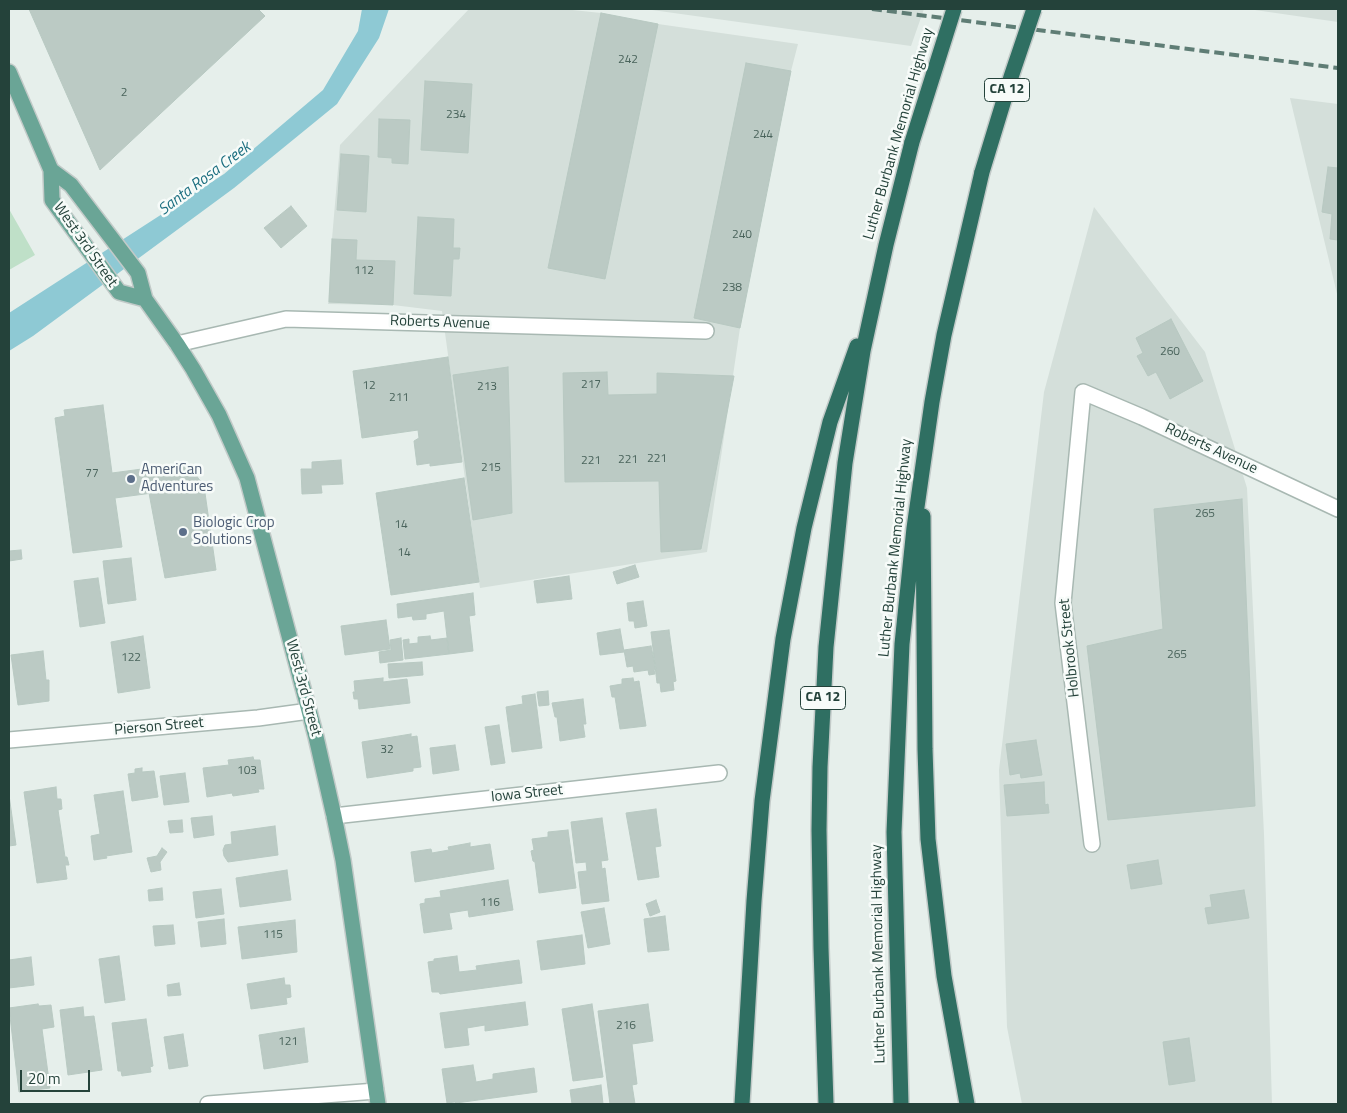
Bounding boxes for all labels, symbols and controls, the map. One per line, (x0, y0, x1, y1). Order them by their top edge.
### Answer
street label: Luther Burbank Memorial Highway (860, 26, 938, 242)
house number: 242 (618, 53, 638, 67)
road number: CA 12 (984, 78, 1030, 102)
house number: 2 (121, 86, 127, 100)
house number: 234 (446, 108, 466, 122)
house number: 244 (753, 128, 773, 142)
water label: Santa Rosa Creek (155, 138, 255, 220)
street label: West 3rd Street (49, 199, 121, 291)
house number: 240 (732, 228, 752, 242)
house number: 112 (354, 264, 374, 278)
house number: 238 (722, 281, 742, 295)
street label: Roberts Avenue (390, 312, 490, 334)
house number: 260 (1160, 345, 1180, 359)
house number: 217 (581, 378, 601, 392)
house number: 12 (362, 379, 376, 393)
house number: 213 (477, 380, 497, 394)
house number: 211 (389, 391, 409, 405)
street label: Roberts Avenue (1162, 420, 1260, 478)
street label: Luther Burbank Memorial Highway (876, 438, 916, 658)
house number: 221 (647, 452, 667, 466)
house number: 221 (618, 453, 638, 467)
house number: 221 (581, 454, 601, 468)
place label: AmeriCan Adventures (141, 461, 213, 496)
house number: 215 (481, 461, 501, 475)
house number: 77 (85, 467, 99, 481)
marker: AmeriCan Adventures (125, 473, 137, 485)
house number: 265 (1195, 507, 1215, 521)
place label: Biologic Crop Solutions (193, 514, 275, 549)
house number: 14 (394, 518, 408, 532)
marker: Biologic Crop Solutions (177, 526, 189, 538)
house number: 14 (397, 546, 411, 560)
street label: Holbrook Street (1056, 598, 1084, 698)
street label: West 3rd Street (281, 638, 325, 738)
house number: 265 (1167, 648, 1187, 662)
house number: 122 (121, 651, 141, 665)
road number: CA 12 (800, 686, 846, 710)
street label: Pierson Street (113, 714, 205, 740)
house number: 32 (380, 743, 394, 757)
house number: 103 (237, 764, 257, 778)
street label: Iowa Street (490, 781, 564, 807)
street label: Luther Burbank Memorial Highway (868, 844, 890, 1064)
house number: 116 (480, 896, 500, 910)
house number: 115 (263, 928, 283, 942)
house number: 216 (616, 1019, 636, 1033)
house number: 121 (278, 1035, 298, 1049)
scale bar (22, 1060, 92, 1092)
text: 20 m (28, 1067, 61, 1090)

